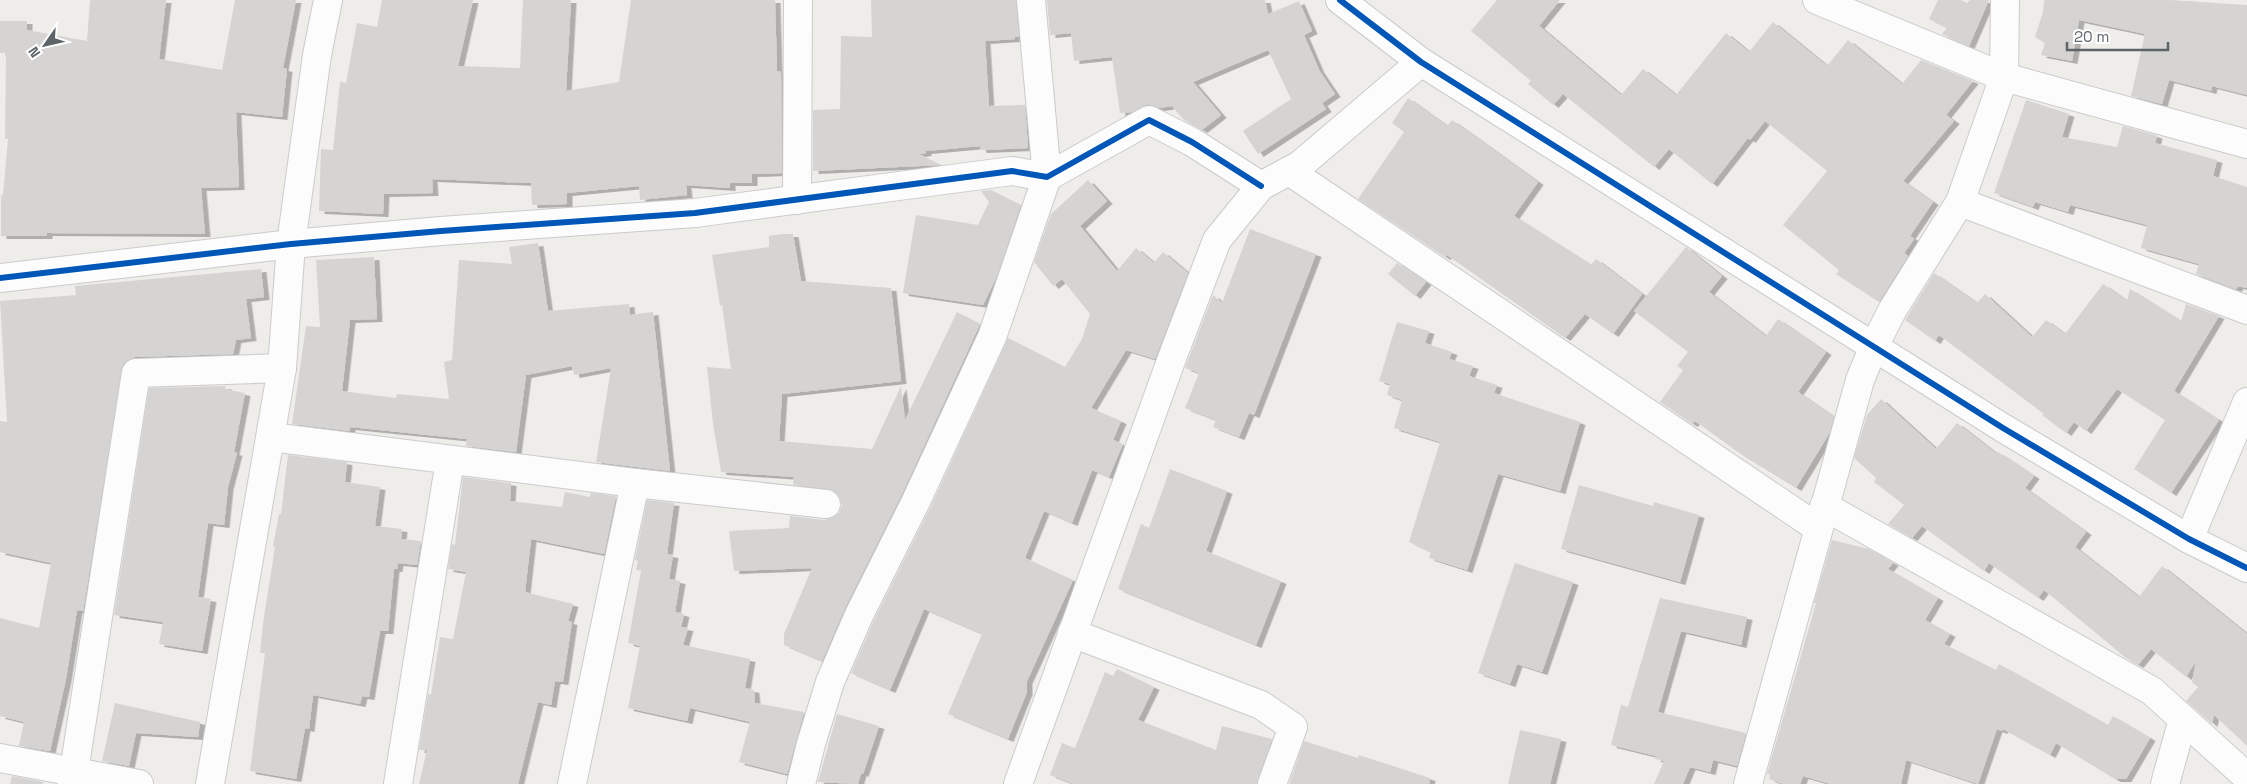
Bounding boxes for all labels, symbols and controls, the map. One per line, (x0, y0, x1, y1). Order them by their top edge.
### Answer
north arrow (20, 20, 70, 70)
scale bar (2067, 20, 2168, 52)
text: 20 m (2074, 27, 2109, 46)
text: N (24, 43, 44, 61)

